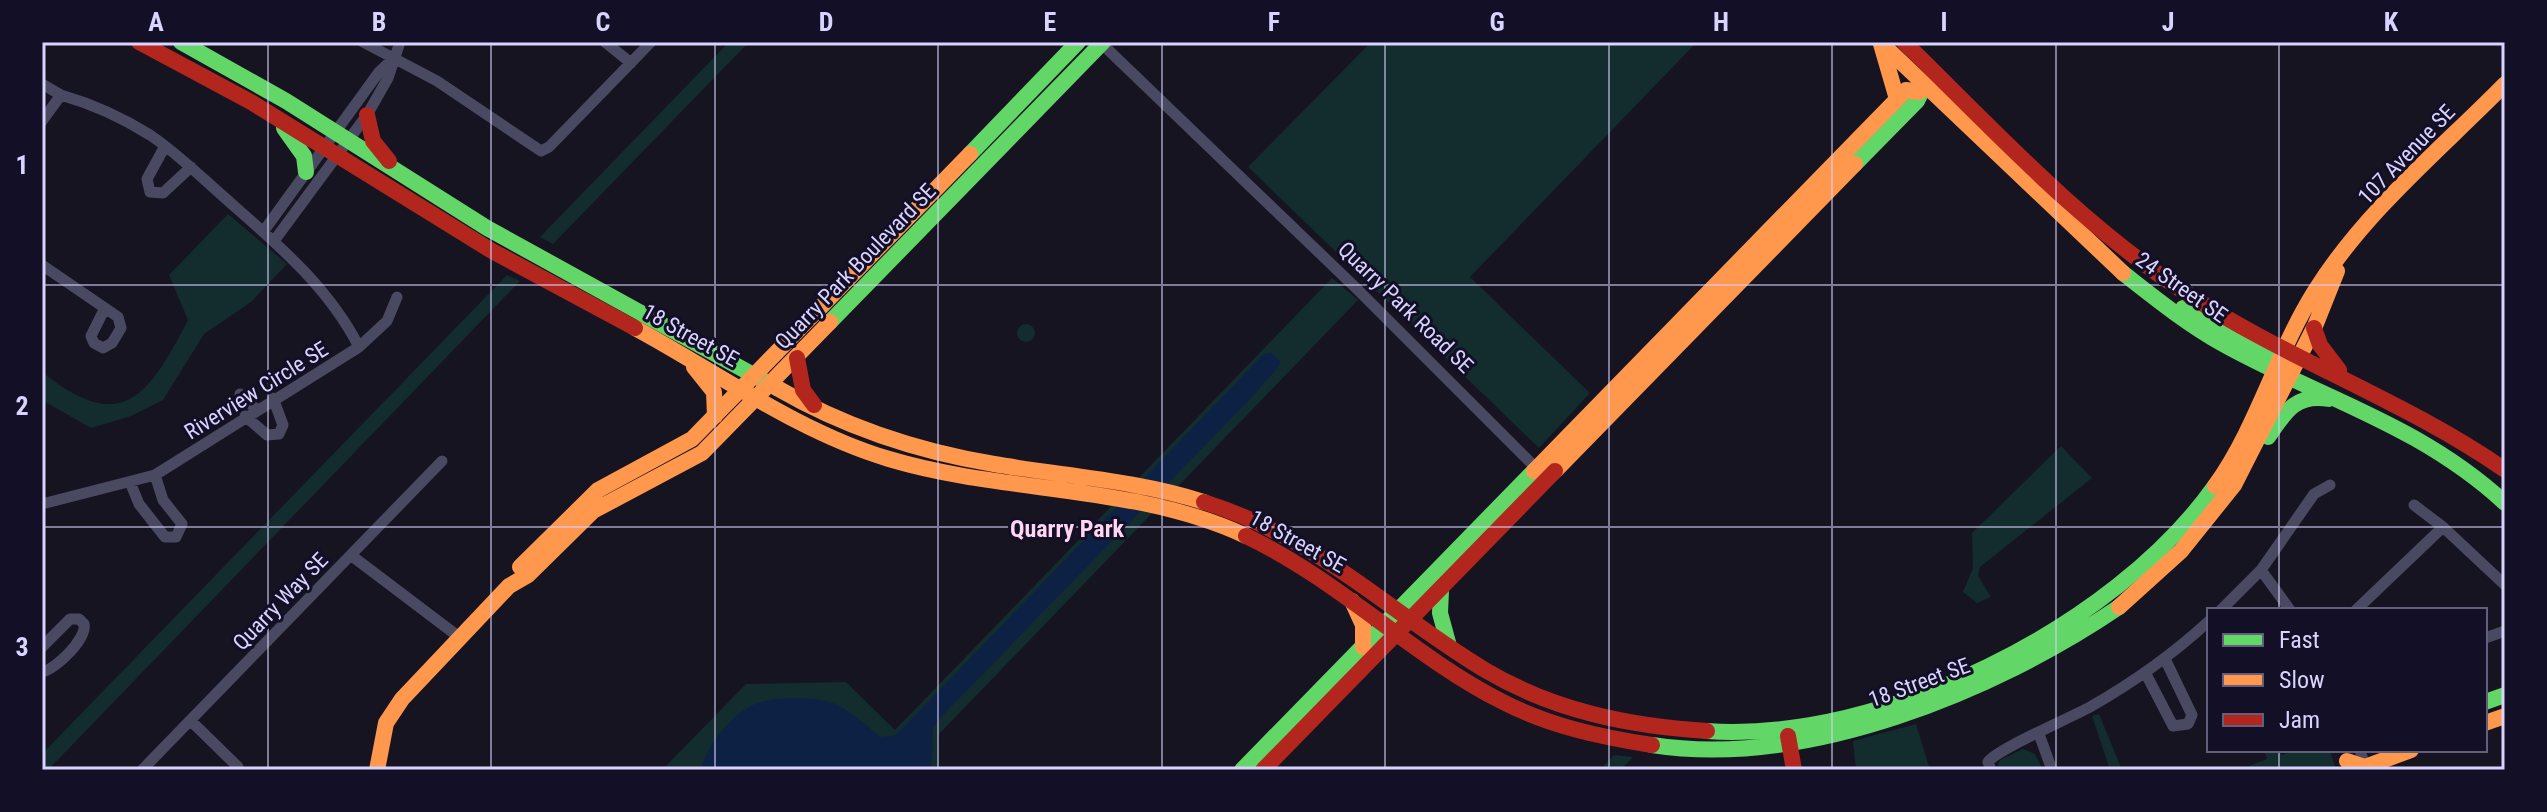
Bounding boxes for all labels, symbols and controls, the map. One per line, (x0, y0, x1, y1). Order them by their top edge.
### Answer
text: A (148, 7, 164, 37)
text: B (372, 7, 386, 37)
text: C (596, 7, 611, 37)
text: D (819, 7, 833, 37)
text: E (1044, 7, 1057, 37)
text: F (1268, 7, 1280, 37)
text: G (1489, 7, 1505, 37)
text: H (1713, 7, 1729, 37)
text: I (1940, 7, 1948, 37)
text: J (2162, 7, 2174, 37)
text: K (2384, 7, 2399, 37)
street label: 107 Avenue SE (2353, 99, 2460, 209)
text: 1 (15, 150, 29, 180)
street label: Quarry Park Boulevard SE (770, 178, 941, 354)
street label: Quarry Park Road SE (1333, 237, 1478, 378)
street label: 24 Street SE (2131, 247, 2232, 328)
street label: 18 Street SE (638, 299, 743, 372)
street label: Riverview Circle SE (180, 336, 333, 445)
text: 2 (15, 391, 29, 421)
street label: 18 Street SE (1245, 505, 1350, 578)
district label: Quarry Park (1010, 515, 1125, 543)
street label: Quarry Way SE (228, 547, 333, 655)
legend (2207, 608, 2487, 752)
text: Fast (2279, 626, 2320, 654)
text: 3 (15, 632, 29, 662)
street label: 18 Street SE (1865, 653, 1973, 712)
text: Slow (2279, 666, 2325, 694)
text: Jam (2279, 706, 2320, 734)

